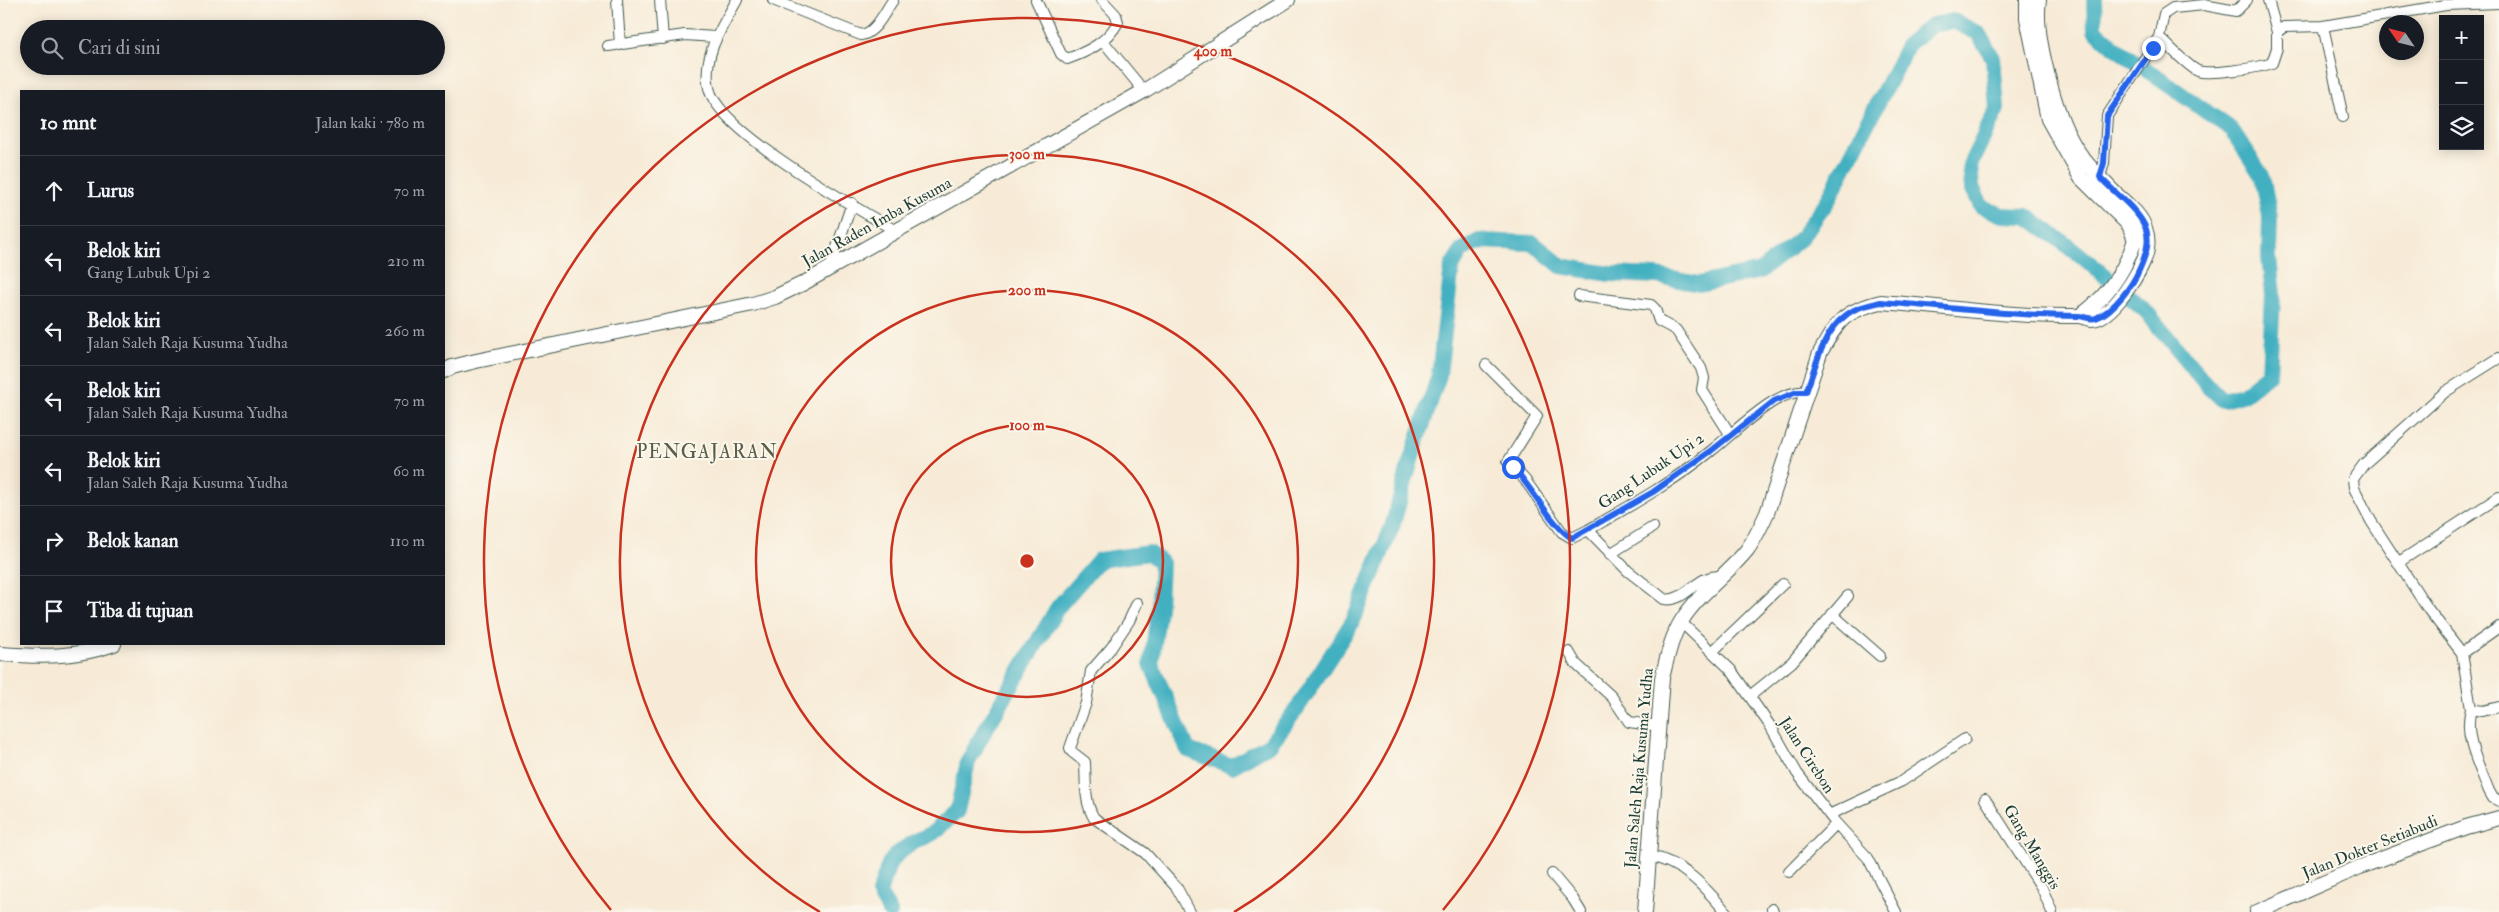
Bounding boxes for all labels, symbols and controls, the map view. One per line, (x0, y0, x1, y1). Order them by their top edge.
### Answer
north arrow (2379, 15, 2424, 60)
map controls (2439, 15, 2484, 150)
button: + (2439, 15, 2484, 60)
search box (20, 20, 445, 75)
icon: search (38, 34, 66, 62)
text: Cari di sini (78, 36, 161, 60)
route end (2142, 37, 2165, 60)
text: 400 m (1193, 42, 1232, 61)
button: − (2439, 60, 2484, 105)
button: layers (2439, 105, 2484, 150)
text: 10 mnt (40, 109, 96, 136)
text: Jalan kaki · 780 m (315, 113, 425, 133)
text: 300 m (1009, 145, 1045, 164)
street label: Jalan Raden Imba Kusuma (798, 172, 956, 273)
icon: ahead (40, 177, 68, 205)
text: Lurus (87, 179, 134, 203)
text: 70 m (394, 181, 425, 201)
text: Belok kiri (87, 239, 161, 263)
icon: left (40, 247, 68, 275)
text: 210 m (387, 251, 425, 271)
text: Gang Lubuk Upi 2 (87, 263, 210, 283)
text: 200 m (1008, 281, 1046, 300)
text: Belok kiri (87, 309, 161, 333)
icon: left (40, 317, 68, 345)
text: 260 m (385, 321, 425, 341)
text: Jalan Saleh Raja Kusuma Yudha (87, 333, 288, 353)
text: Belok kiri (87, 379, 161, 403)
icon: left (40, 387, 68, 415)
text: 70 m (394, 391, 425, 411)
text: Jalan Saleh Raja Kusuma Yudha (87, 403, 288, 423)
text: 100 m (1009, 416, 1045, 435)
street label: Gang Lubuk Upi 2 (1594, 428, 1708, 515)
district label: PENGAJARAN (636, 440, 778, 464)
text: Belok kiri (87, 449, 161, 473)
route start (1502, 456, 1525, 479)
icon: left (40, 457, 68, 485)
text: 60 m (393, 461, 425, 481)
text: Jalan Saleh Raja Kusuma Yudha (87, 473, 288, 493)
icon: right (40, 527, 68, 555)
text: Belok kanan (87, 529, 178, 553)
text: 110 m (390, 531, 425, 551)
centre of rings (1018, 552, 1036, 570)
icon: arrive (40, 597, 68, 625)
text: Tiba di tujuan (87, 599, 193, 623)
street label: Jalan Saleh Raja Kusuma Yudha (1620, 667, 1659, 870)
street label: Jalan Cirebon (1773, 712, 1839, 798)
street label: Gang Manggis (1999, 801, 2065, 893)
street label: Jalan Dokter Setiabudi (2298, 811, 2441, 885)

